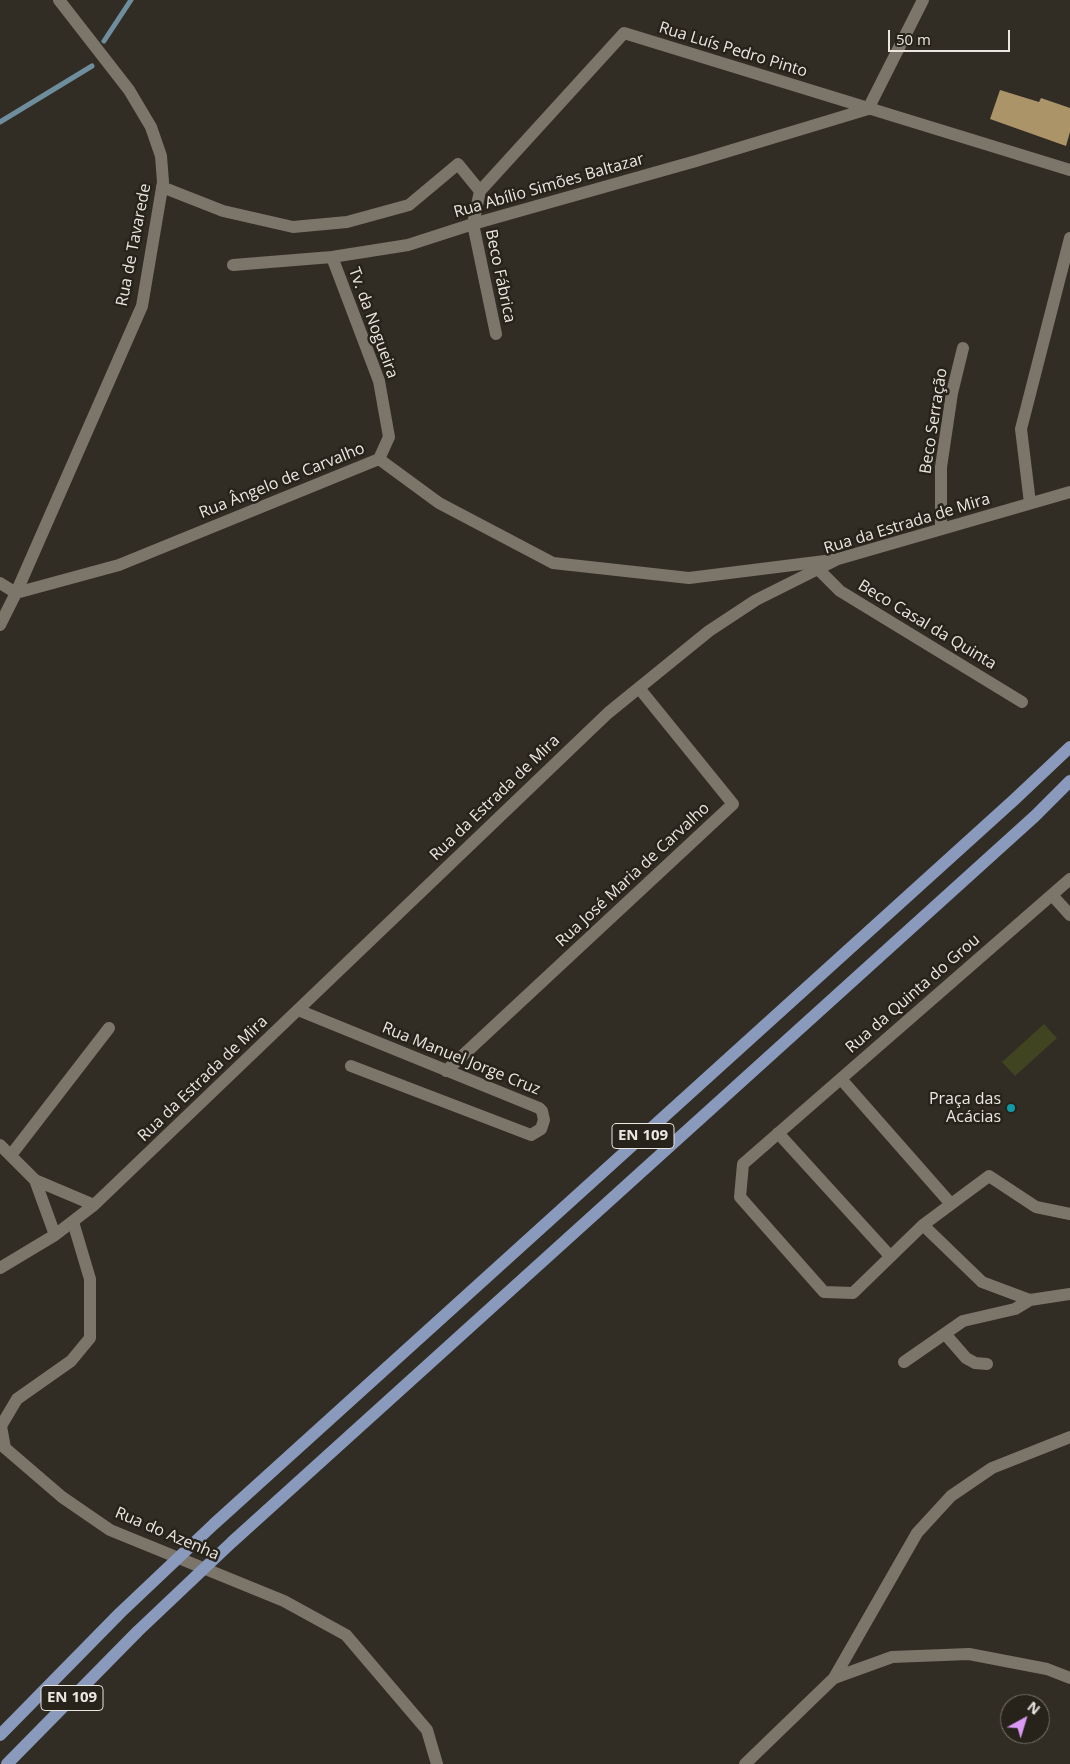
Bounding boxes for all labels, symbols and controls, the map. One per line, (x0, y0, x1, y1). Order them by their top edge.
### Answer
street label: Rua Luís Pedro Pinto (656, 18, 810, 82)
scale bar (890, 20, 1012, 52)
text: 50 m (896, 29, 931, 49)
street label: Rua Abílio Simões Baltazar (452, 150, 646, 222)
street label: Rua de Tavarede (113, 182, 155, 308)
street label: Beco Fábrica (481, 228, 519, 324)
street label: Tv. da Nogueira (344, 265, 402, 381)
street label: Beco Serração (916, 367, 952, 475)
street label: Rua Ângelo de Carvalho (196, 439, 368, 523)
street label: Rua da Estrada de Mira (822, 490, 992, 558)
street label: Beco Casal da Quinta (854, 576, 1000, 674)
street label: Rua da Estrada de Mira (426, 731, 564, 865)
street label: Rua José Maria de Carvalho (552, 799, 714, 951)
street label: Rua da Quinta do Grou (842, 930, 984, 1058)
street label: Rua da Estrada de Mira (134, 1012, 272, 1146)
street label: Rua Manuel Jorge Cruz (379, 1018, 543, 1100)
place label: Praça das Acácias (929, 1089, 1001, 1127)
marker: Praça das Acácias (1005, 1102, 1017, 1114)
road number: EN 109 (612, 1124, 674, 1148)
street label: Rua do Azenha (112, 1503, 222, 1565)
road number: EN 109 (41, 1686, 103, 1710)
north arrow (1000, 1694, 1050, 1744)
text: N (1024, 1697, 1045, 1719)

